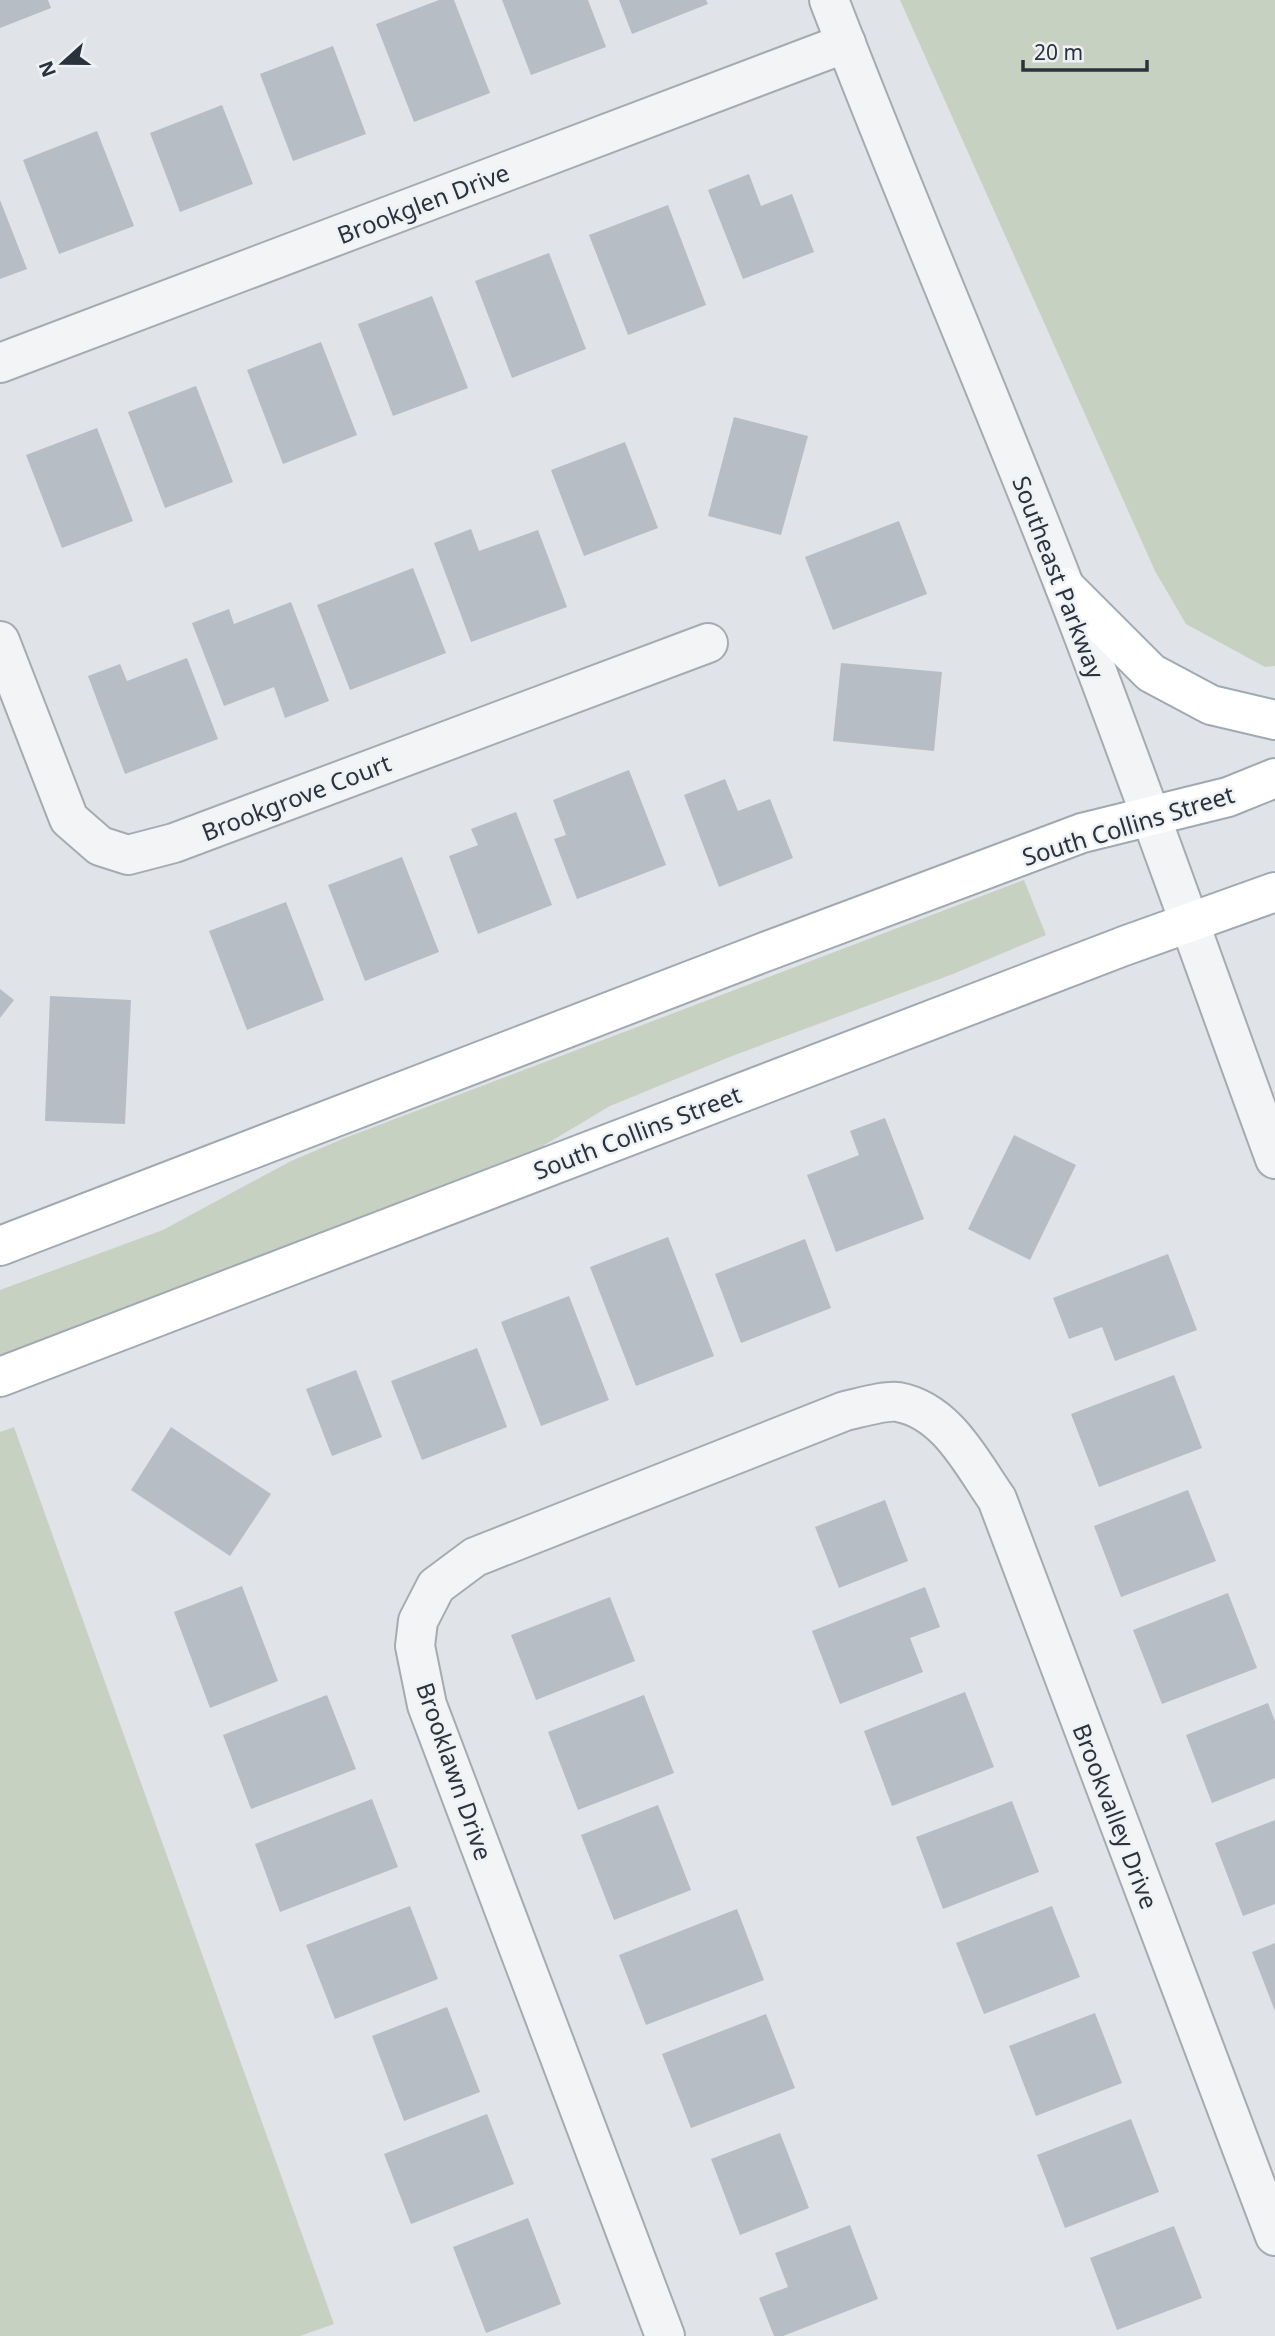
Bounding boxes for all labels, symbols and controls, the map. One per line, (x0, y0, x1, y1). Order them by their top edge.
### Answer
north arrow (28, 28, 98, 98)
scale bar (1023, 28, 1147, 72)
text: 20 m (1034, 38, 1083, 66)
text: N (32, 57, 62, 81)
street label: Brookglen Drive (332, 155, 514, 251)
street label: Southeast Parkway (1005, 471, 1113, 684)
street label: Brookgrove Court (197, 746, 396, 848)
street label: South Collins Street (1018, 777, 1238, 873)
street label: South Collins Street (528, 1077, 746, 1187)
street label: Brooklawn Drive (409, 1678, 501, 1864)
street label: Brookvalley Drive (1066, 1719, 1166, 1913)

